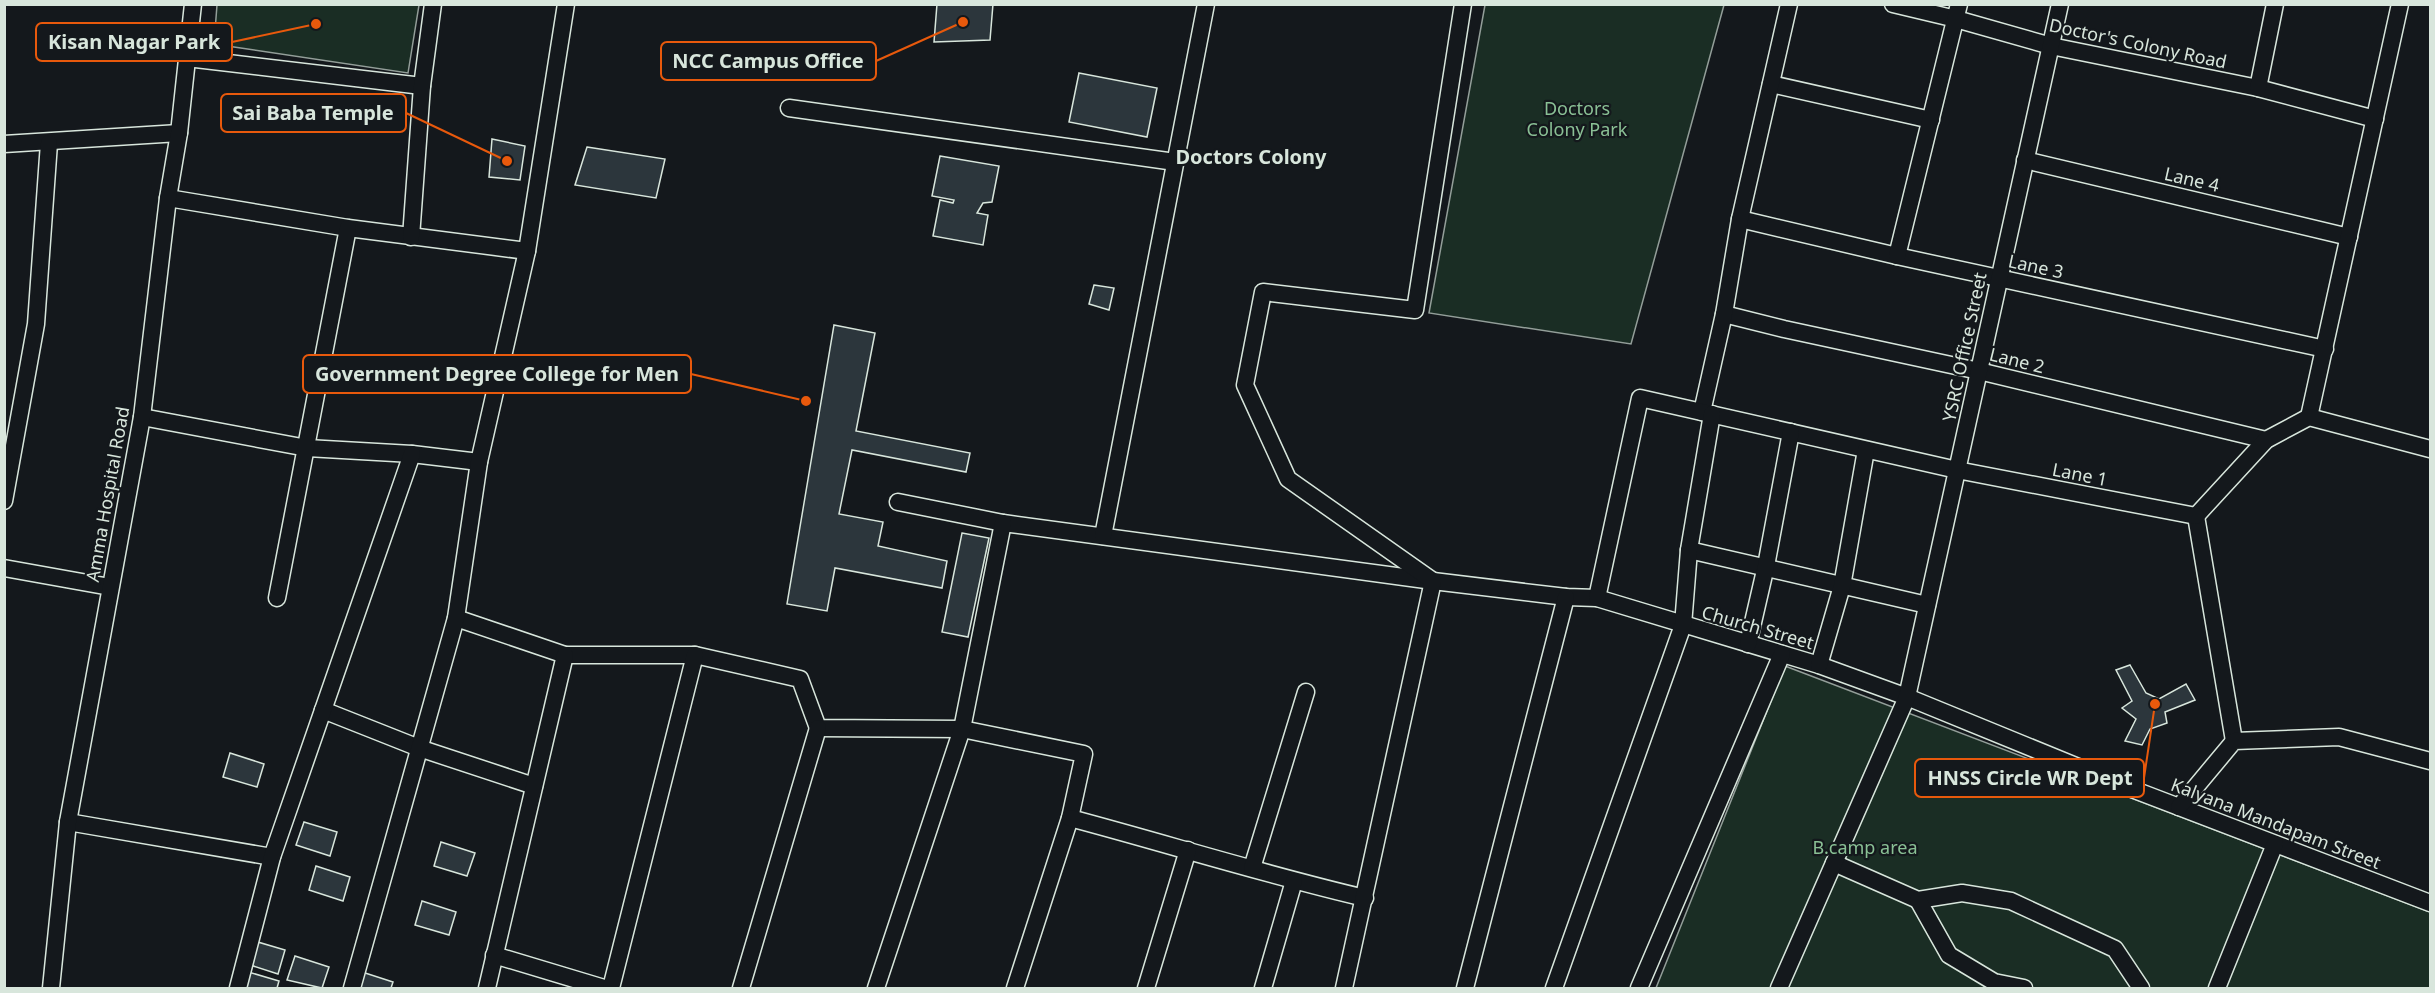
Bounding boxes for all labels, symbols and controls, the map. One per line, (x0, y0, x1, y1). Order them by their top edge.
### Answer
street label: Doctor's Colony Road (2047, 12, 2229, 74)
callout: Kisan Nagar Park (36, 23, 232, 61)
text: Kisan Nagar Park (48, 28, 221, 55)
callout: NCC Campus Office (661, 42, 876, 80)
text: NCC Campus Office (672, 47, 864, 74)
callout: Sai Baba Temple (221, 94, 406, 132)
park label: Doctors Colony Park (1527, 96, 1628, 141)
text: Sai Baba Temple (232, 99, 394, 126)
district label: Doctors Colony (1175, 143, 1327, 170)
street label: Lane 4 (2162, 161, 2222, 197)
street label: Lane 3 (2006, 248, 2066, 284)
street label: YSRC Office Street (1936, 270, 1992, 424)
street label: Lane 2 (1987, 342, 2047, 378)
callout: Government Degree College for Men (303, 355, 691, 393)
text: Government Degree College for Men (315, 360, 679, 387)
street label: Amma Hospital Road (80, 404, 134, 584)
street label: Lane 1 (2050, 457, 2110, 491)
street label: Church Street (1699, 600, 1817, 655)
callout: HNSS Circle WR Dept (1915, 759, 2144, 797)
text: HNSS Circle WR Dept (1927, 764, 2133, 791)
street label: Kalyana Mandapam Street (2168, 772, 2385, 874)
park label: B.camp area (1812, 835, 1918, 859)

